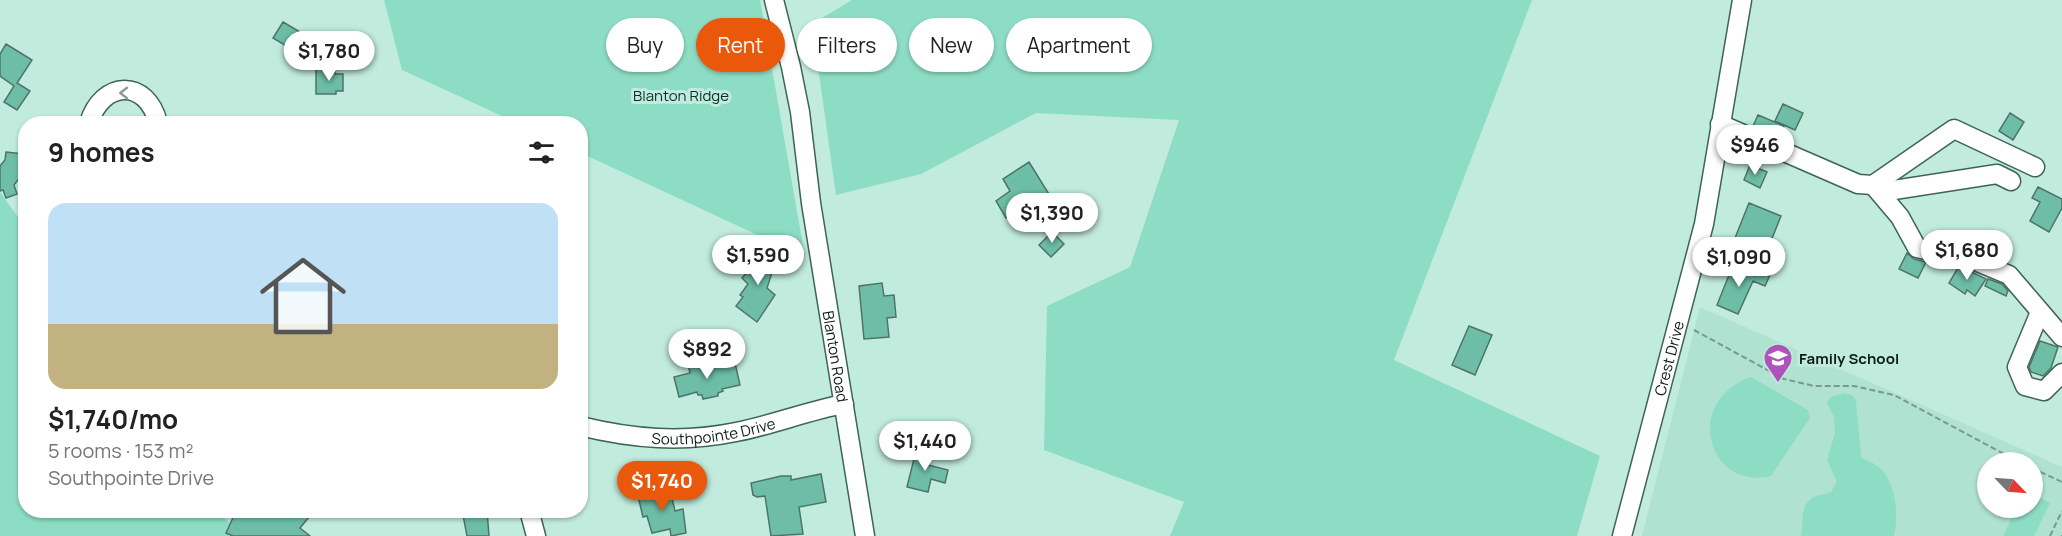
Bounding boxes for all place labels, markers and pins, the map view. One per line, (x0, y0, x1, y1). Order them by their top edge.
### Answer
pin: $1,780 (280, 31, 378, 82)
pin: $946 (1719, 125, 1791, 176)
pin: $1,390 (1003, 193, 1101, 244)
pin: $1,680 (1918, 230, 2016, 281)
pin: $1,590 (709, 235, 807, 286)
pin: $1,090 (1690, 237, 1788, 288)
pin: $892 (671, 329, 743, 380)
school or university icon: Family School (1762, 342, 1794, 384)
place label: Family School (1799, 348, 1899, 369)
pin: $1,440 (876, 421, 974, 472)
pin: $1,740 (613, 461, 711, 512)

